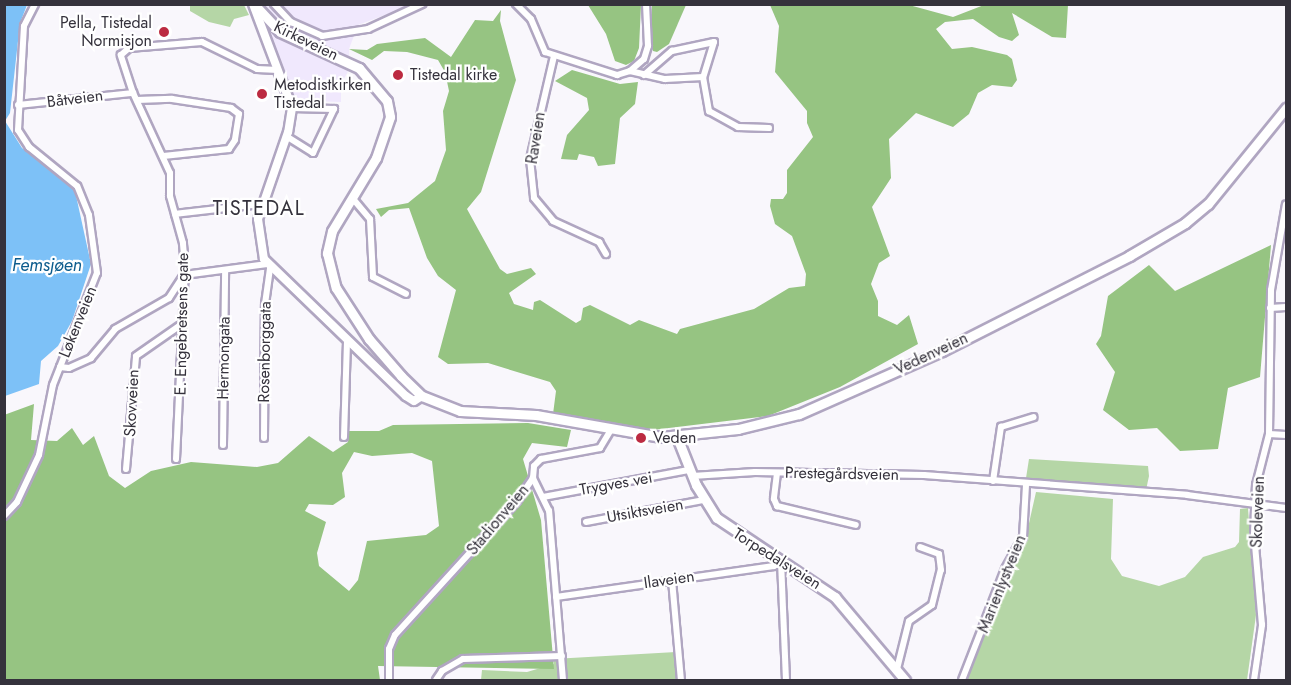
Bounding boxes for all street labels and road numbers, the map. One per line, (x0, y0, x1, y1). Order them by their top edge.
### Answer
street label: Kirkeveien (271, 17, 341, 65)
street label: Båtveien (46, 86, 104, 112)
street label: Raveien (522, 111, 550, 165)
street label: E. Engebretsens gate (171, 253, 193, 395)
street label: Løkenveien (55, 284, 101, 360)
street label: Rosenborggata (255, 301, 275, 403)
street label: Hermongata (214, 316, 234, 400)
street label: Vedenveien (891, 329, 971, 379)
street label: Skovveien (121, 369, 143, 437)
street label: Prestegårdsveien (785, 463, 899, 485)
street label: Trygves vei (578, 468, 654, 500)
street label: Skoleveien (1247, 476, 1269, 548)
street label: Stadionveien (463, 481, 533, 559)
street label: Utsiktsveien (605, 495, 685, 527)
street label: Torpedalsveien (729, 524, 825, 594)
street label: Marienlystveien (974, 532, 1030, 636)
street label: Ilaveien (642, 567, 696, 593)

